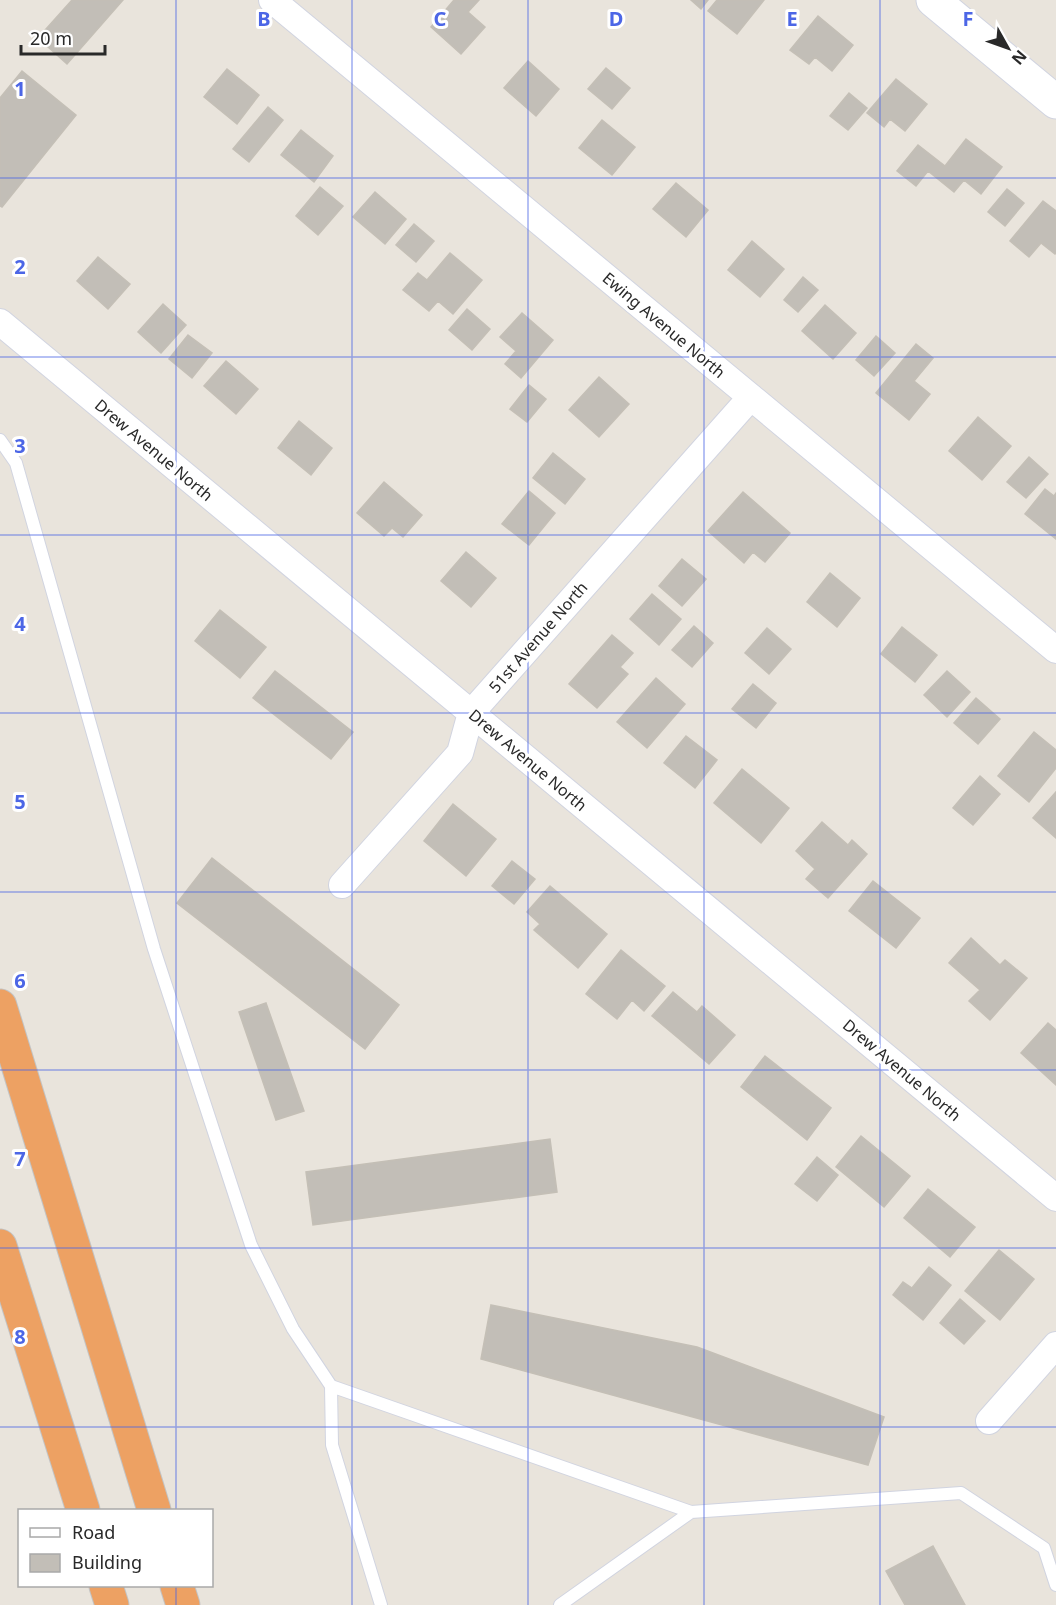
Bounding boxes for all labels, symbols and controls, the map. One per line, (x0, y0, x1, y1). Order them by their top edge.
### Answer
text: B (257, 5, 271, 32)
text: C (434, 5, 447, 32)
text: D (609, 5, 623, 32)
text: E (786, 5, 798, 32)
text: F (963, 5, 973, 32)
scale bar (21, 18, 105, 56)
north arrow (978, 18, 1038, 78)
text: 20 m (30, 26, 72, 50)
text: N (1007, 46, 1032, 70)
text: 1 (14, 75, 26, 102)
text: 2 (14, 253, 26, 280)
street label: Ewing Avenue North (598, 267, 730, 383)
street label: Drew Avenue North (90, 394, 218, 506)
text: 3 (14, 432, 26, 459)
street label: 51st Avenue North (484, 577, 592, 697)
text: 4 (14, 610, 26, 637)
street label: Drew Avenue North (464, 704, 592, 816)
text: 5 (14, 788, 26, 815)
text: 6 (14, 967, 26, 994)
street label: Drew Avenue North (838, 1014, 966, 1126)
text: 7 (14, 1145, 26, 1172)
text: 8 (14, 1323, 26, 1350)
legend (18, 1509, 213, 1587)
text: Road (72, 1520, 115, 1544)
text: Building (72, 1550, 142, 1574)

